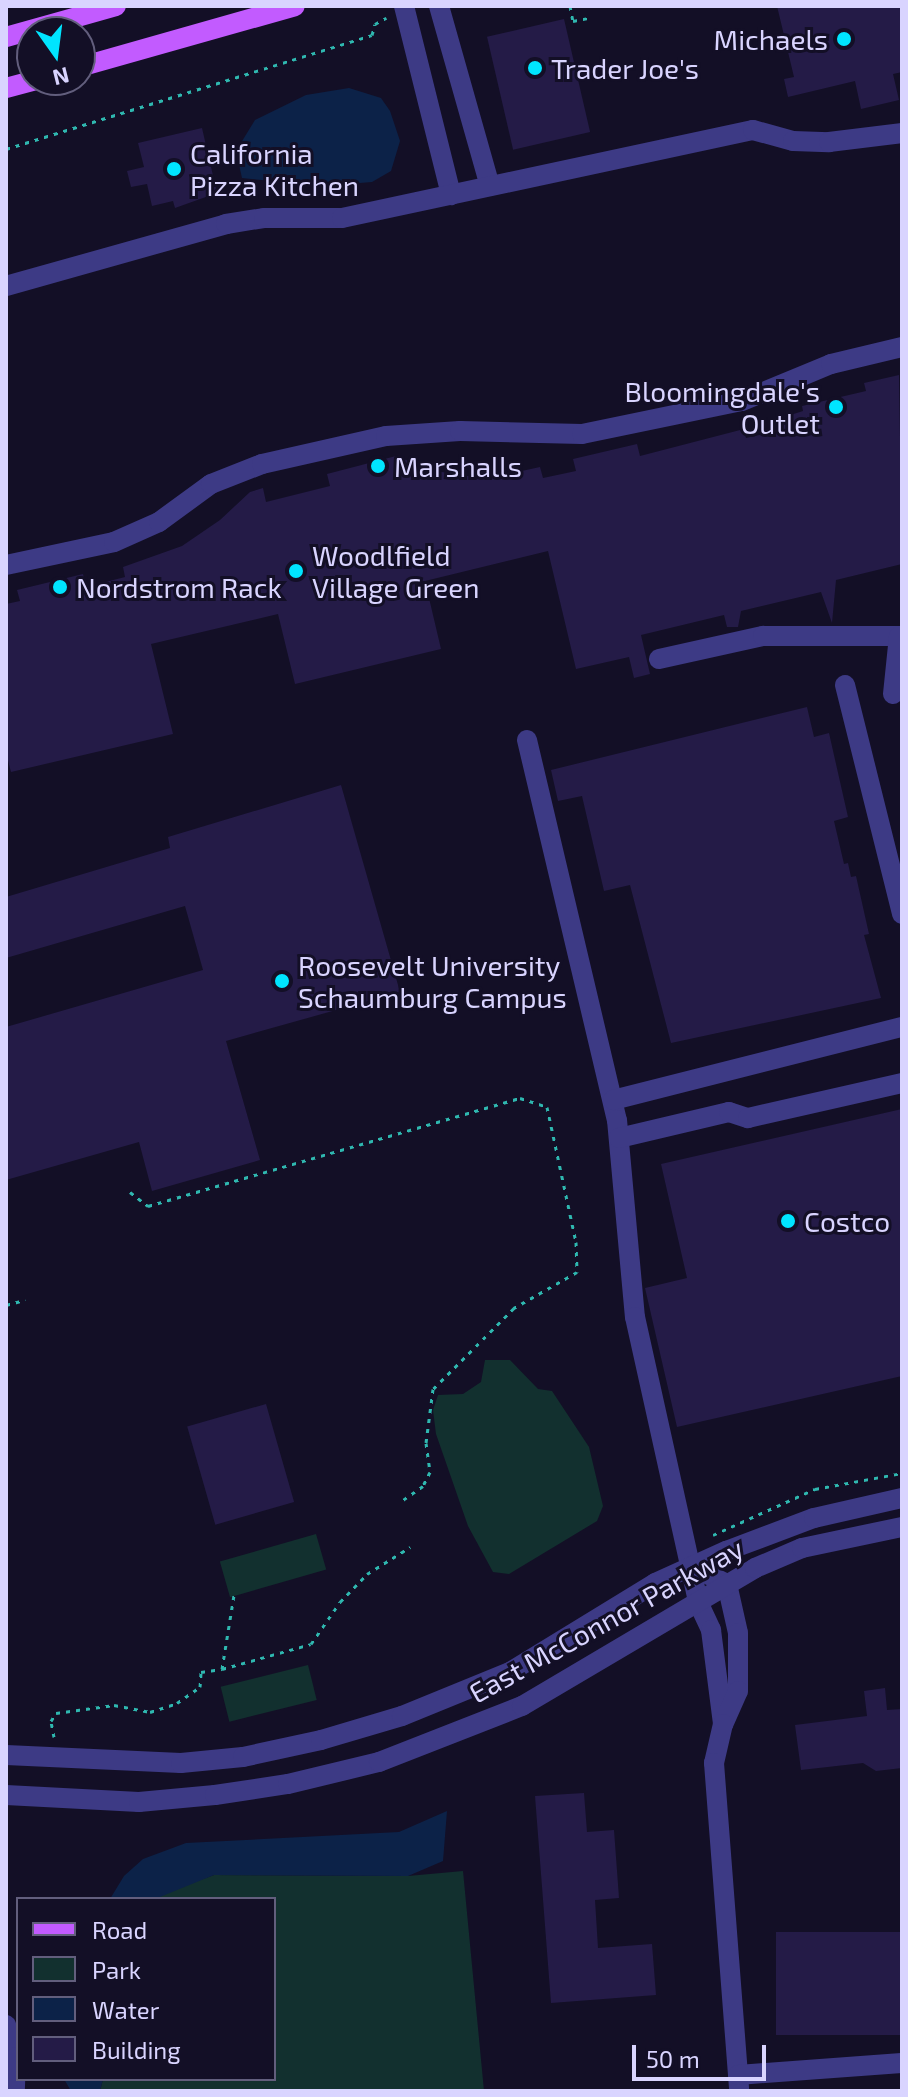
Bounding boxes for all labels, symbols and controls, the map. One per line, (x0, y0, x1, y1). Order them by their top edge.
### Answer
north arrow (16, 16, 96, 96)
place label: Michaels (714, 22, 828, 56)
marker: Michaels (835, 30, 853, 48)
place label: Trader Joe's (551, 51, 700, 85)
marker: Trader Joe's (526, 59, 544, 77)
text: N (50, 63, 72, 92)
place label: California Pizza Kitchen (190, 136, 359, 202)
marker: California Pizza Kitchen (165, 160, 183, 178)
place label: Bloomingdale's Outlet (625, 374, 820, 440)
marker: Bloomingdale's Outlet (827, 398, 845, 416)
place label: Marshalls (394, 449, 522, 483)
marker: Marshalls (369, 457, 387, 475)
place label: Woodlfield Village Green (312, 538, 480, 604)
marker: Woodlfield Village Green (287, 562, 305, 580)
place label: Nordstrom Rack (76, 570, 282, 604)
marker: Nordstrom Rack (51, 578, 69, 596)
place label: Roosevelt University Schaumburg Campus (298, 948, 567, 1014)
marker: Roosevelt University Schaumburg Campus (273, 972, 291, 990)
place label: Costco (804, 1204, 890, 1238)
marker: Costco (779, 1212, 797, 1230)
street label: East McConnor Parkway (463, 1530, 749, 1710)
legend (16, 1897, 276, 2081)
text: Road (92, 1915, 147, 1944)
text: Park (92, 1955, 141, 1984)
text: Water (92, 1995, 159, 2024)
scale bar (636, 2029, 770, 2079)
text: Building (92, 2035, 181, 2064)
text: 50 m (646, 2044, 700, 2073)

